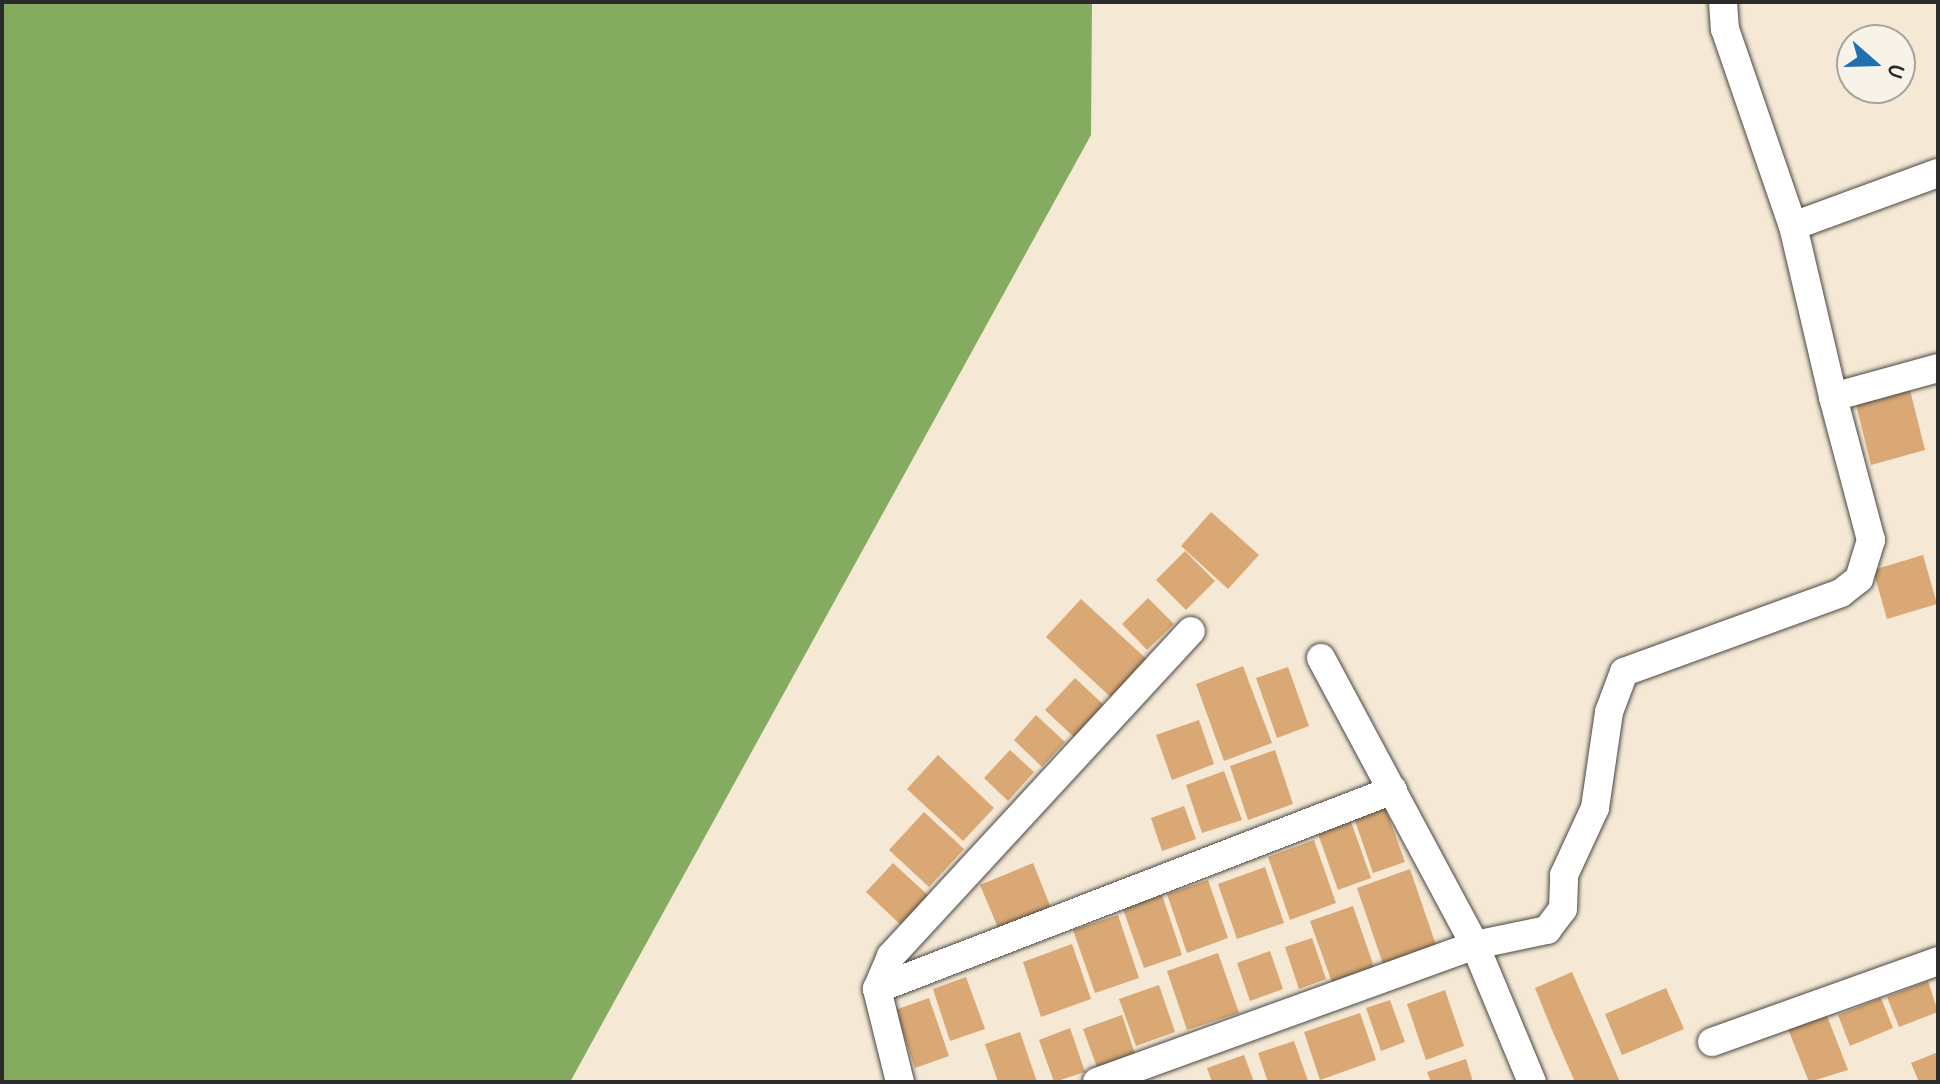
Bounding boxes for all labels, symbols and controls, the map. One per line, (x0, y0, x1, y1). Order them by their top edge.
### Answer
north arrow (1836, 24, 1916, 104)
text: U (1881, 61, 1913, 82)

